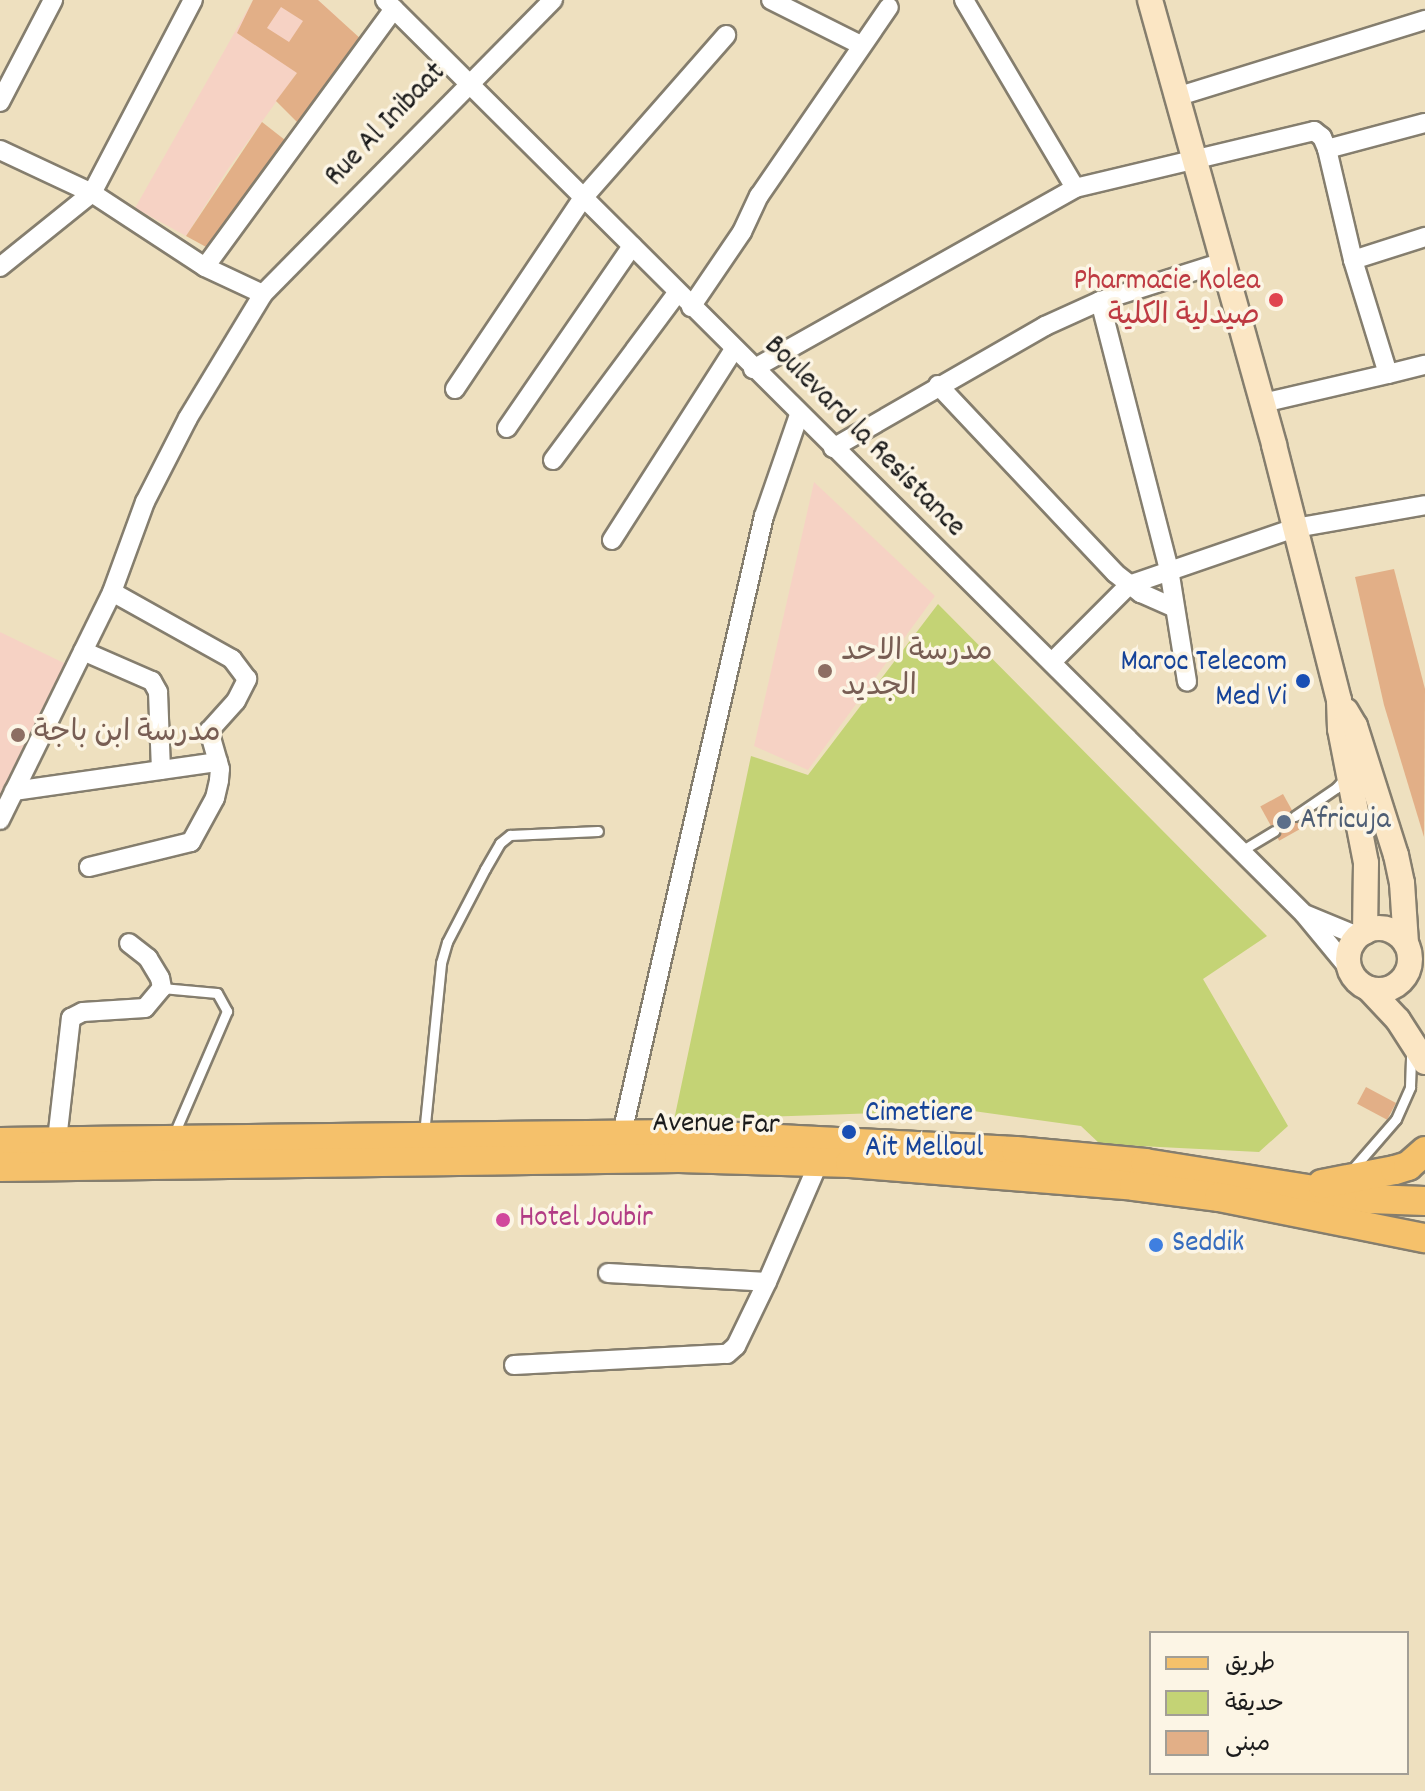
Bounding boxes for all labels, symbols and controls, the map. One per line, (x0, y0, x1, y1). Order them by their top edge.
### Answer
street label: Rue Al Inibaat (319, 56, 455, 196)
place label: Pharmacie Kolea صيدلية الكلية (1074, 265, 1260, 336)
marker: Pharmacie Kolea صيدلية الكلية (1267, 291, 1285, 309)
street label: Boulevard la Resistance (755, 330, 971, 546)
place label: مدرسة الاحد الجديد (841, 636, 993, 706)
place label: Maroc Telecom Med Vi (1120, 646, 1287, 716)
marker: مدرسة الاحد الجديد (816, 662, 834, 680)
marker: Maroc Telecom Med Vi (1294, 672, 1312, 690)
place label: مدرسة ابن باجة (34, 717, 221, 753)
marker: مدرسة ابن باجة (9, 726, 27, 744)
place label: Africuja (1300, 804, 1390, 840)
marker: Africuja (1275, 813, 1293, 831)
place label: Cimetiere Ait Melloul (865, 1097, 983, 1168)
street label: Avenue Far (652, 1107, 780, 1145)
marker: Cimetiere Ait Melloul (840, 1123, 858, 1141)
place label: Hotel Joubir (519, 1202, 653, 1238)
marker: Hotel Joubir (494, 1211, 512, 1229)
place label: Seddik (1172, 1227, 1244, 1263)
marker: Seddik (1147, 1236, 1165, 1254)
legend (1149, 1631, 1409, 1775)
text: طريق (1225, 1648, 1275, 1682)
text: حديقة (1225, 1688, 1284, 1722)
text: مبنى (1225, 1728, 1270, 1762)

